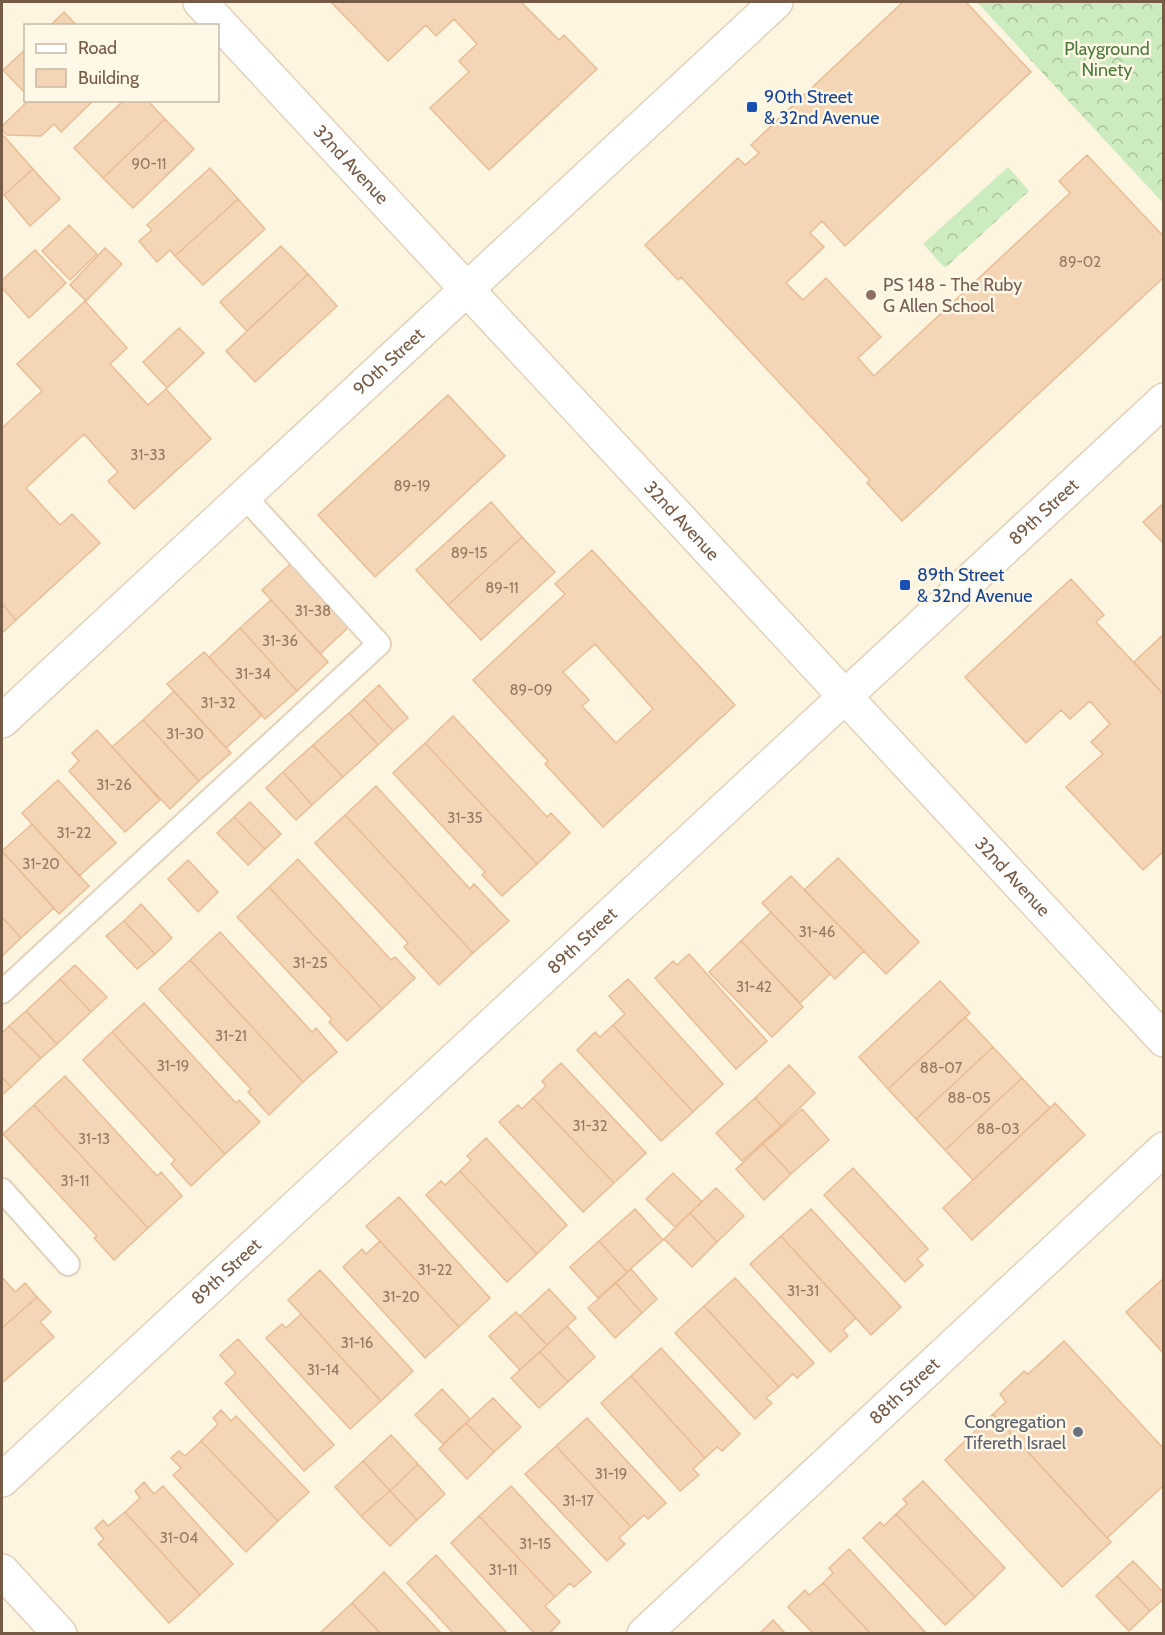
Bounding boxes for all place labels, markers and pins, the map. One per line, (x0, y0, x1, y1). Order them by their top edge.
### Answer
place label: 90th Street & 32nd Avenue (764, 86, 879, 129)
marker: 90th Street & 32nd Avenue (745, 100, 759, 114)
place label: PS 148 - The Ruby G Allen School (883, 274, 1022, 317)
marker: PS 148 - The Ruby G Allen School (864, 288, 878, 302)
place label: 89th Street & 32nd Avenue (917, 564, 1032, 607)
marker: 89th Street & 32nd Avenue (898, 578, 912, 592)
place label: Congregation Tifereth Israel (964, 1411, 1067, 1454)
marker: Congregation Tifereth Israel (1071, 1425, 1085, 1439)

